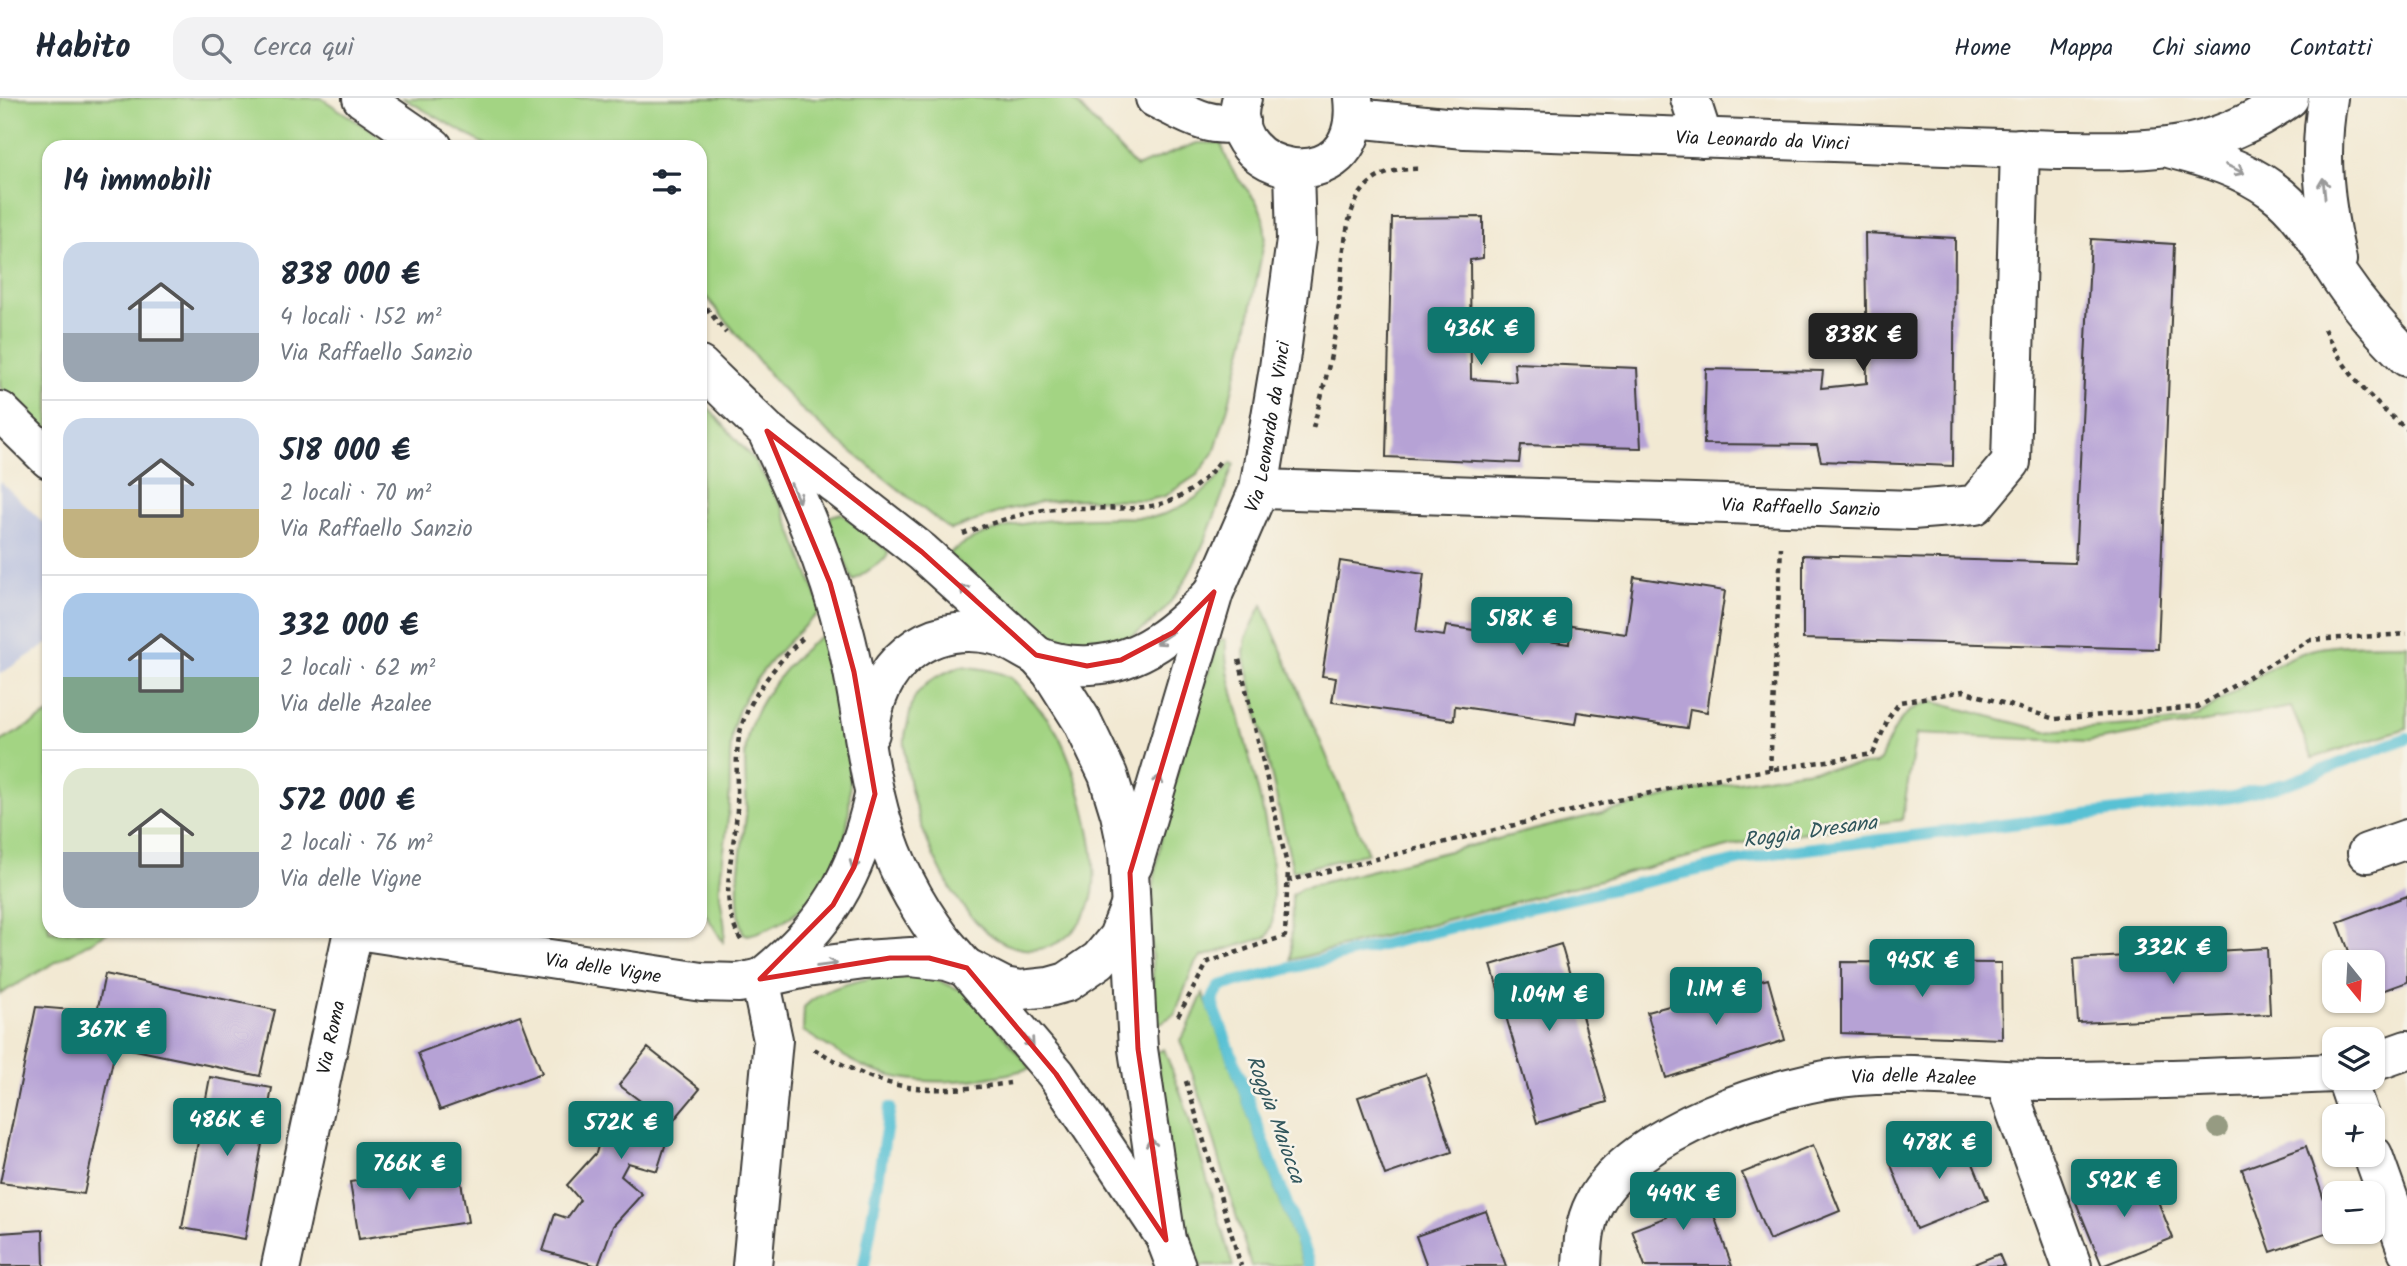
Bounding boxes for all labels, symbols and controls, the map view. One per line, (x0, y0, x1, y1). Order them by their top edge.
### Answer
search box (173, 17, 663, 80)
text: Habito (35, 22, 131, 75)
text: Cerca qui (253, 27, 354, 69)
icon: search (197, 29, 235, 67)
text: Home (1954, 29, 2011, 68)
text: Mappa (2049, 29, 2113, 68)
text: Chi siamo (2151, 29, 2251, 68)
text: Contatti (2289, 29, 2372, 68)
street label: Via Leonardo da Vinci (1675, 123, 1851, 160)
text: 14 immobili (63, 158, 211, 206)
icon: filters (648, 163, 686, 201)
one-way arrow (2224, 164, 2245, 177)
one-way arrow (2317, 177, 2330, 199)
text: 838 000 € (280, 252, 420, 300)
icon: home (119, 270, 203, 354)
text: 4 locali · 152 m² (280, 300, 442, 336)
pin: 436K € (1424, 308, 1538, 367)
text: 436K € (1444, 312, 1518, 348)
pin: 838K € (1806, 314, 1920, 373)
text: 838K € (1824, 318, 1902, 354)
text: Via Raffaello Sanzio (280, 336, 473, 372)
street label: Via Leonardo da Vinci (1237, 338, 1300, 518)
text: 518 000 € (280, 428, 410, 476)
icon: home (119, 446, 203, 530)
text: 2 locali · 70 m² (280, 476, 431, 512)
one-way arrow (789, 482, 802, 503)
street label: Via Raffaello Sanzio (1721, 491, 1881, 526)
text: Via Raffaello Sanzio (280, 512, 473, 548)
one-way arrow (959, 585, 977, 601)
pin: 518K € (1465, 598, 1579, 657)
text: 518K € (1487, 602, 1557, 638)
text: 332 000 € (280, 603, 419, 651)
icon: home (119, 621, 203, 705)
one-way arrow (1155, 631, 1174, 645)
text: 2 locali · 62 m² (280, 651, 435, 687)
text: Via delle Azalee (280, 687, 432, 723)
one-way arrow (1151, 774, 1164, 796)
text: 572 000 € (280, 778, 415, 826)
icon: home (119, 796, 203, 880)
water label: Roggia Dresana (1741, 807, 1880, 858)
text: 2 locali · 76 m² (280, 826, 433, 862)
one-way arrow (849, 848, 862, 870)
text: Via delle Vigne (280, 862, 422, 898)
pin: 332K € (2116, 926, 2230, 986)
text: 332K € (2135, 931, 2211, 967)
pin: 945K € (1865, 940, 1979, 999)
text: 945K € (1885, 944, 1959, 980)
street label: Via delle Vigne (543, 946, 664, 993)
north arrow (2322, 950, 2385, 1013)
map controls (2322, 950, 2385, 1244)
one-way arrow (815, 958, 838, 971)
pin: 1.1M € (1659, 968, 1773, 1027)
text: 1.1M € (1686, 972, 1746, 1008)
pin: 1.04M € (1484, 974, 1614, 1033)
text: 1.04M € (1510, 978, 1588, 1014)
street label: Via Roma (310, 998, 355, 1077)
pin: 367K € (57, 1009, 171, 1068)
text: 367K € (77, 1013, 151, 1049)
button: layers (2322, 1027, 2385, 1090)
one-way arrow (1019, 1029, 1034, 1047)
water label: Roggia Maiocca (1236, 1051, 1313, 1189)
street label: Via delle Azalee (1850, 1062, 1978, 1095)
pin: 486K € (170, 1098, 284, 1158)
pin: 572K € (564, 1102, 678, 1161)
text: 486K € (189, 1103, 265, 1139)
button: + (2322, 1104, 2385, 1167)
text: 572K € (584, 1106, 658, 1142)
pin: 478K € (1882, 1122, 1996, 1181)
text: 478K € (1902, 1126, 1976, 1162)
one-way arrow (1146, 1137, 1159, 1160)
pin: 766K € (352, 1142, 466, 1202)
text: 766K € (372, 1147, 446, 1183)
pin: 592K € (2067, 1160, 2181, 1219)
text: 592K € (2087, 1164, 2161, 1200)
pin: 449K € (1626, 1172, 1740, 1232)
text: 449K € (1646, 1177, 1720, 1213)
button: − (2322, 1181, 2385, 1244)

